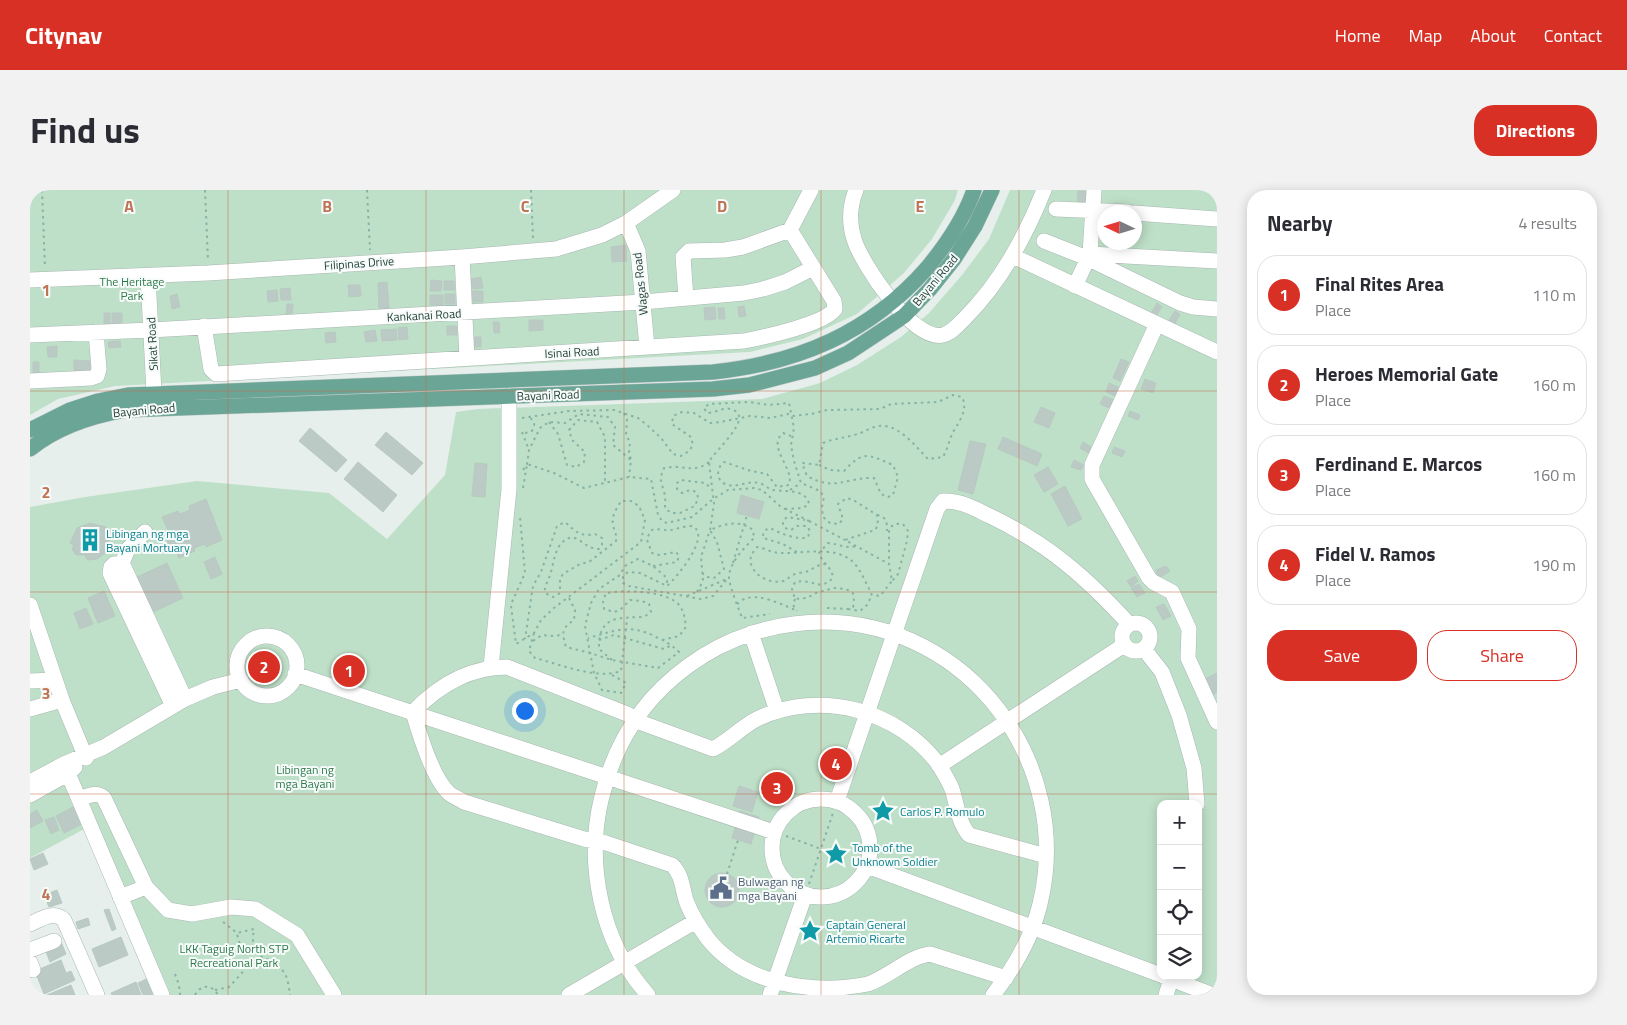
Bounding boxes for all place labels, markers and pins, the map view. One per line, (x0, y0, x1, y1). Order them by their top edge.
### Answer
place label: Libingan ng mga Bayani Mortuary (106, 524, 190, 557)
building icon: Libingan ng mga Bayani Mortuary (77, 527, 103, 553)
pin: 2 (248, 648, 280, 686)
pin: 1 (333, 652, 365, 690)
pin: 4 (820, 745, 852, 783)
pin: 3 (761, 769, 793, 807)
place icon: Carlos P. Romulo (870, 798, 896, 824)
place label: Carlos P. Romulo (900, 802, 985, 821)
place label: Tomb of the Unknown Soldier (852, 838, 938, 871)
place icon: Tomb of the Unknown Soldier (823, 841, 849, 867)
place label: Bulwagan ng mga Bayani (738, 872, 804, 905)
public building icon: Bulwagan ng mga Bayani (708, 875, 734, 901)
place label: Captain General Artemio Ricarte (826, 915, 906, 948)
place icon: Captain General Artemio Ricarte (797, 918, 823, 944)

